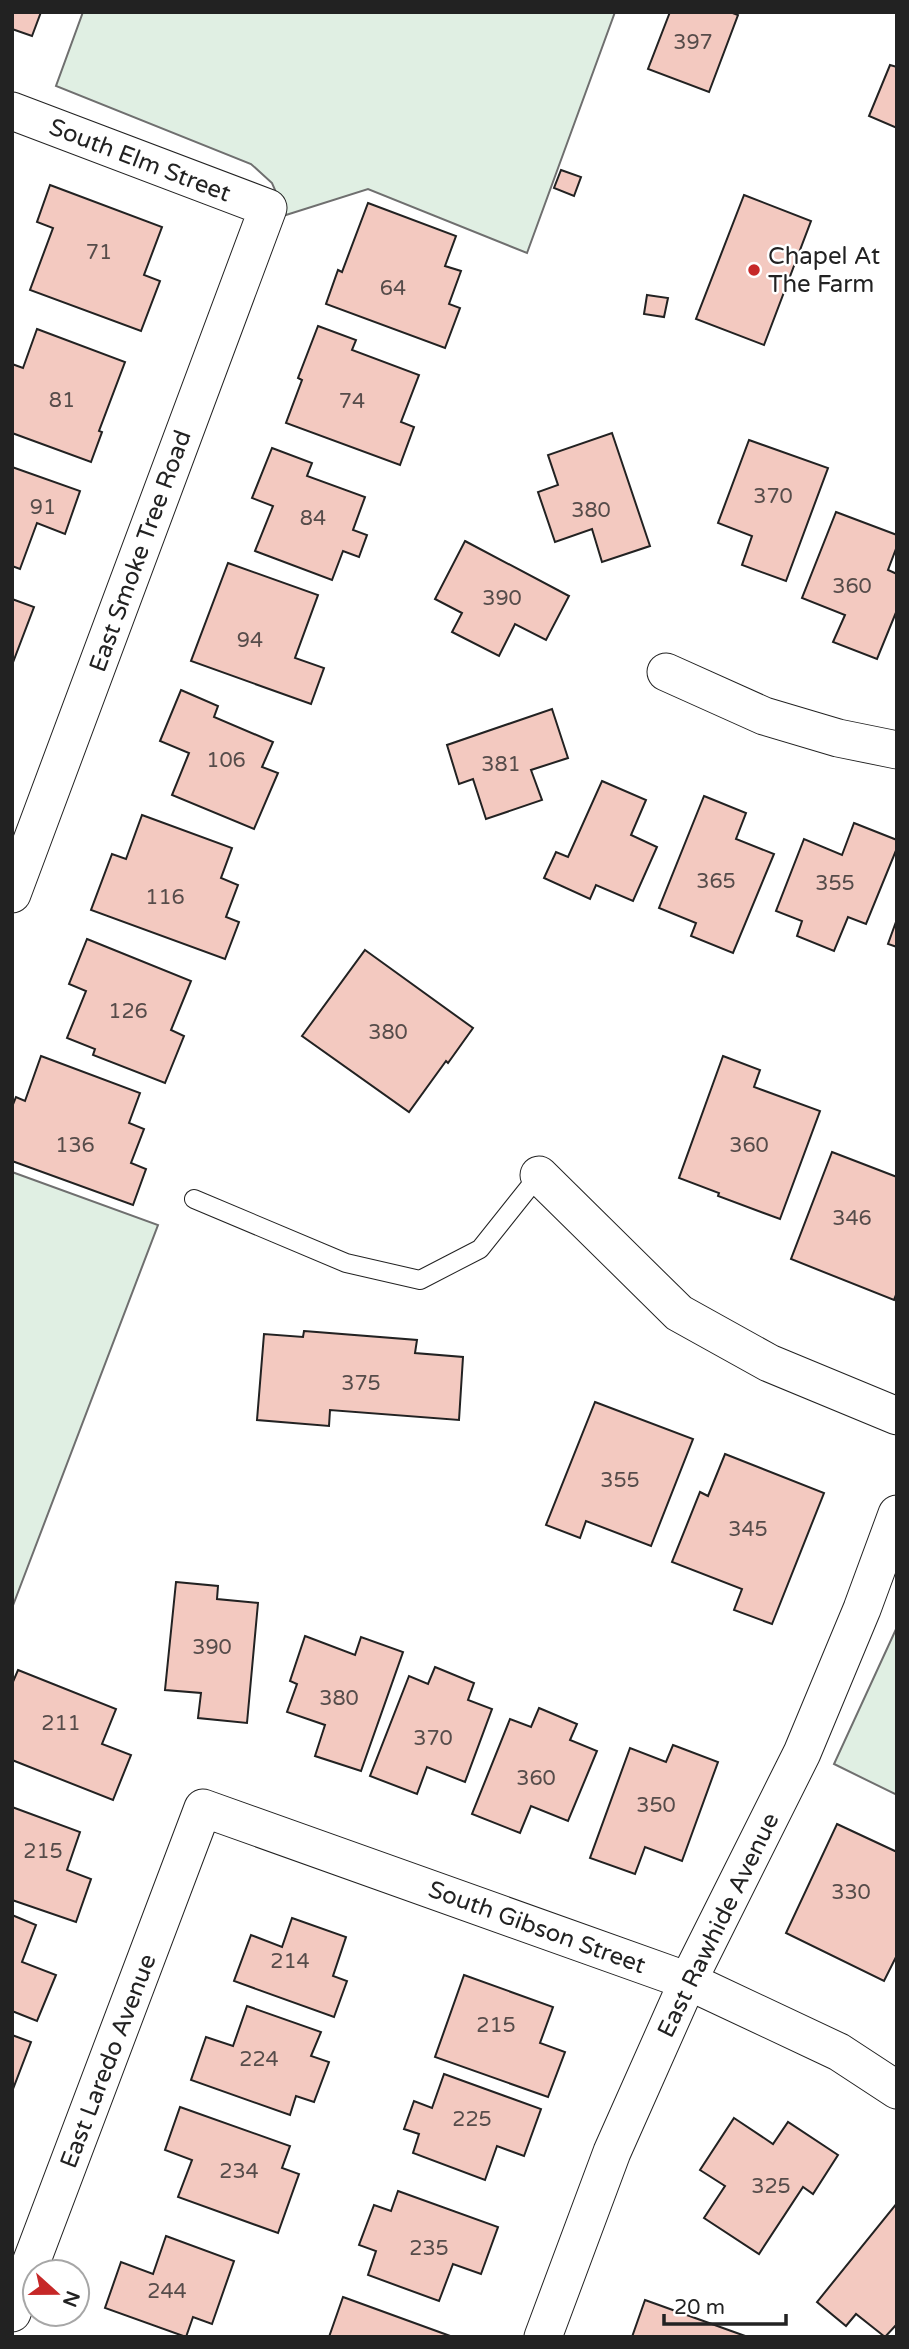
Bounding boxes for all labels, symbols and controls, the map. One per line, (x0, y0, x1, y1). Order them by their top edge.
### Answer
house number: 397 (673, 30, 713, 55)
street label: South Elm Street (45, 112, 235, 208)
house number: 71 (86, 240, 112, 265)
place label: Chapel At The Farm (768, 242, 880, 299)
marker: Chapel At The Farm (746, 262, 762, 278)
house number: 64 (380, 276, 406, 301)
house number: 81 (49, 388, 75, 413)
house number: 74 (339, 389, 365, 414)
street label: East Smoke Tree Road (83, 426, 198, 676)
house number: 370 (753, 484, 793, 509)
house number: 91 (30, 495, 56, 520)
house number: 380 (571, 498, 611, 523)
house number: 84 (300, 506, 326, 531)
house number: 360 (832, 574, 872, 599)
house number: 390 (482, 586, 522, 611)
house number: 94 (237, 628, 263, 653)
house number: 106 (206, 748, 246, 773)
house number: 381 (481, 752, 521, 777)
house number: 365 (696, 869, 736, 894)
house number: 355 (815, 871, 855, 896)
house number: 116 (145, 885, 185, 910)
house number: 126 (108, 999, 148, 1024)
house number: 380 (368, 1020, 408, 1045)
house number: 136 (55, 1133, 95, 1158)
house number: 360 (729, 1133, 769, 1158)
house number: 346 (832, 1206, 872, 1231)
house number: 375 (341, 1371, 381, 1396)
house number: 355 (600, 1468, 640, 1493)
house number: 345 (728, 1517, 768, 1542)
house number: 390 (192, 1635, 232, 1660)
house number: 380 (319, 1686, 359, 1711)
house number: 211 (41, 1711, 81, 1736)
house number: 370 (413, 1726, 453, 1751)
house number: 360 (516, 1766, 556, 1791)
house number: 350 (636, 1793, 676, 1818)
street label: East Rawhide Avenue (651, 1808, 785, 2042)
house number: 215 (23, 1839, 63, 1864)
street label: South Gibson Street (424, 1875, 649, 1980)
house number: 330 (831, 1880, 871, 1905)
house number: 214 (270, 1949, 310, 1974)
street label: East Laredo Avenue (54, 1950, 163, 2172)
house number: 215 (476, 2013, 516, 2038)
house number: 224 (239, 2047, 279, 2072)
house number: 225 (452, 2107, 492, 2132)
house number: 234 (219, 2159, 259, 2184)
house number: 325 (751, 2174, 791, 2199)
house number: 235 (409, 2236, 449, 2261)
north arrow (21, 2258, 91, 2328)
house number: 244 (147, 2279, 187, 2304)
scale bar (664, 2282, 786, 2326)
text: N (58, 2288, 84, 2310)
text: 20 m (674, 2295, 725, 2320)

